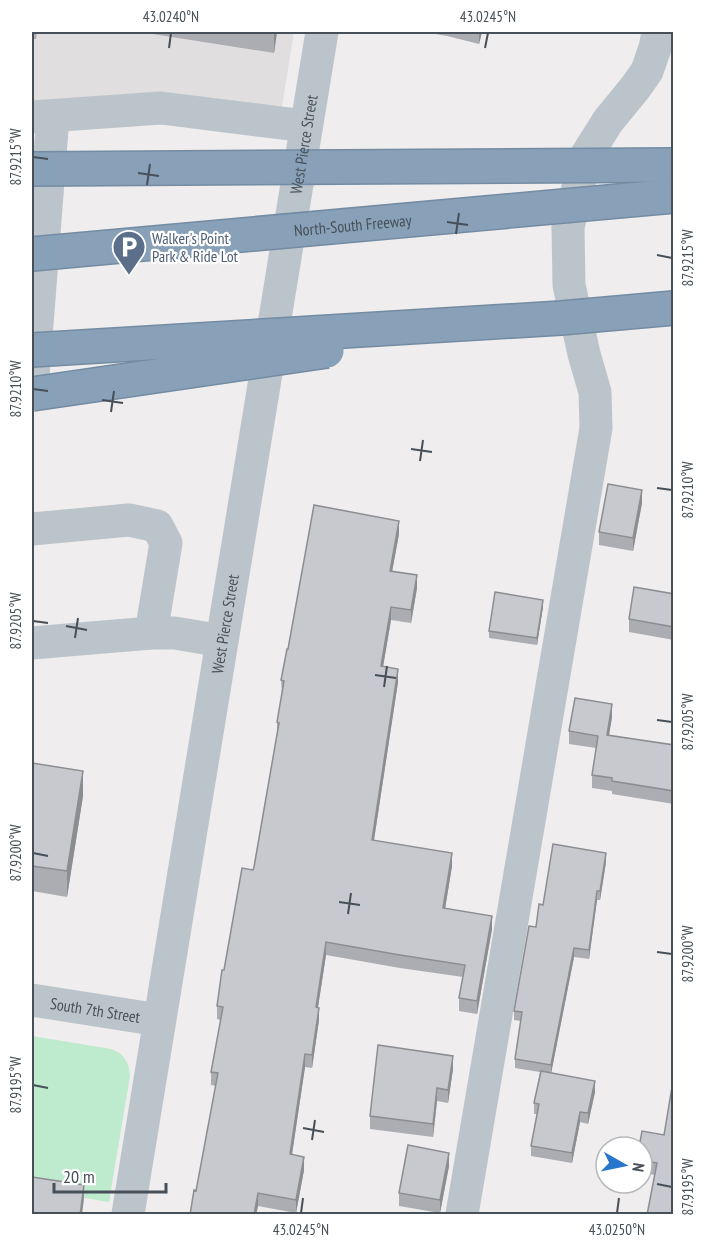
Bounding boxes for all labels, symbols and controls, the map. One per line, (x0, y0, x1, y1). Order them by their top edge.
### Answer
text: 43.0240°N (143, 7, 199, 26)
text: 43.0245°N (460, 7, 516, 26)
street label: West Pierce Street (286, 93, 322, 195)
text: 87.9215°W (6, 128, 25, 186)
street label: North-South Freeway (293, 210, 412, 240)
place label: Walker's Point Park & Ride Lot (152, 228, 239, 266)
parking icon: Walker's Point Park & Ride Lot (111, 229, 147, 276)
text: 87.9215°W (678, 229, 697, 287)
text: 87.9210°W (6, 360, 25, 418)
text: 87.9210°W (678, 461, 697, 519)
street label: West Pierce Street (207, 572, 243, 675)
text: 87.9205°W (6, 592, 25, 650)
text: 87.9205°W (678, 693, 697, 751)
text: 87.9200°W (6, 824, 25, 882)
text: 87.9200°W (678, 925, 697, 983)
street label: South 7th Street (49, 993, 142, 1027)
text: 87.9195°W (6, 1056, 25, 1114)
north arrow (594, 1135, 654, 1195)
scale bar (54, 1156, 166, 1194)
text: 87.9195°W (678, 1158, 697, 1216)
text: N (628, 1162, 649, 1173)
text: 20 m (63, 1165, 95, 1188)
text: 43.0245°N (273, 1220, 329, 1239)
text: 43.0250°N (589, 1220, 645, 1239)

